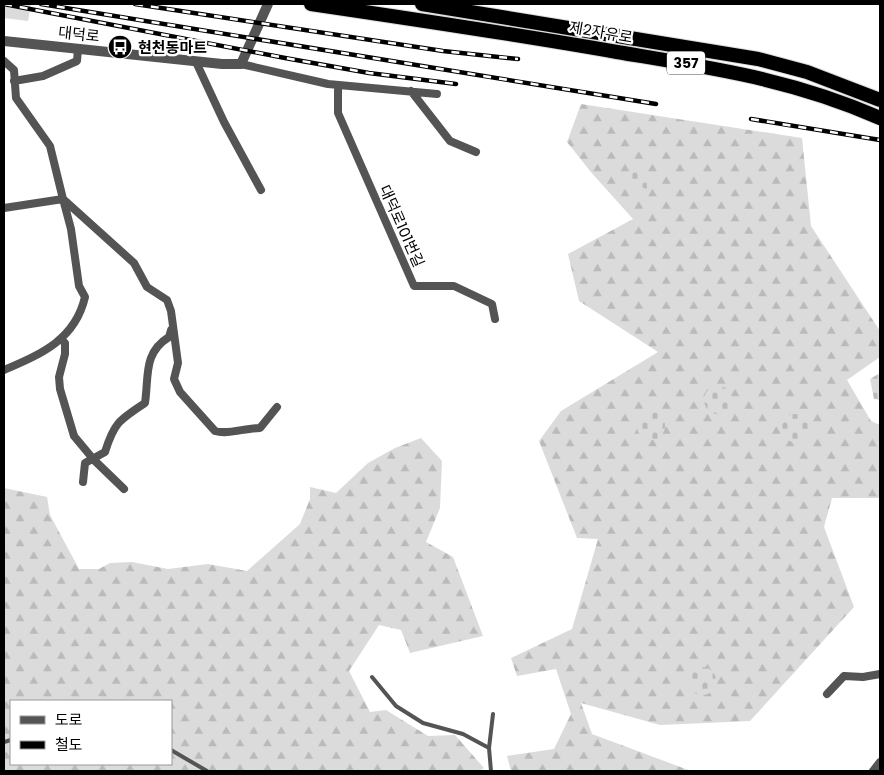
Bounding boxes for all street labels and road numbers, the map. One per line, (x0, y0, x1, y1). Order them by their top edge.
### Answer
street label: 제2자유로 (568, 16, 634, 48)
street label: 대덕로 (57, 21, 101, 47)
road number: 357 (667, 52, 705, 74)
street label: 대덕로101번길 (375, 182, 429, 270)

